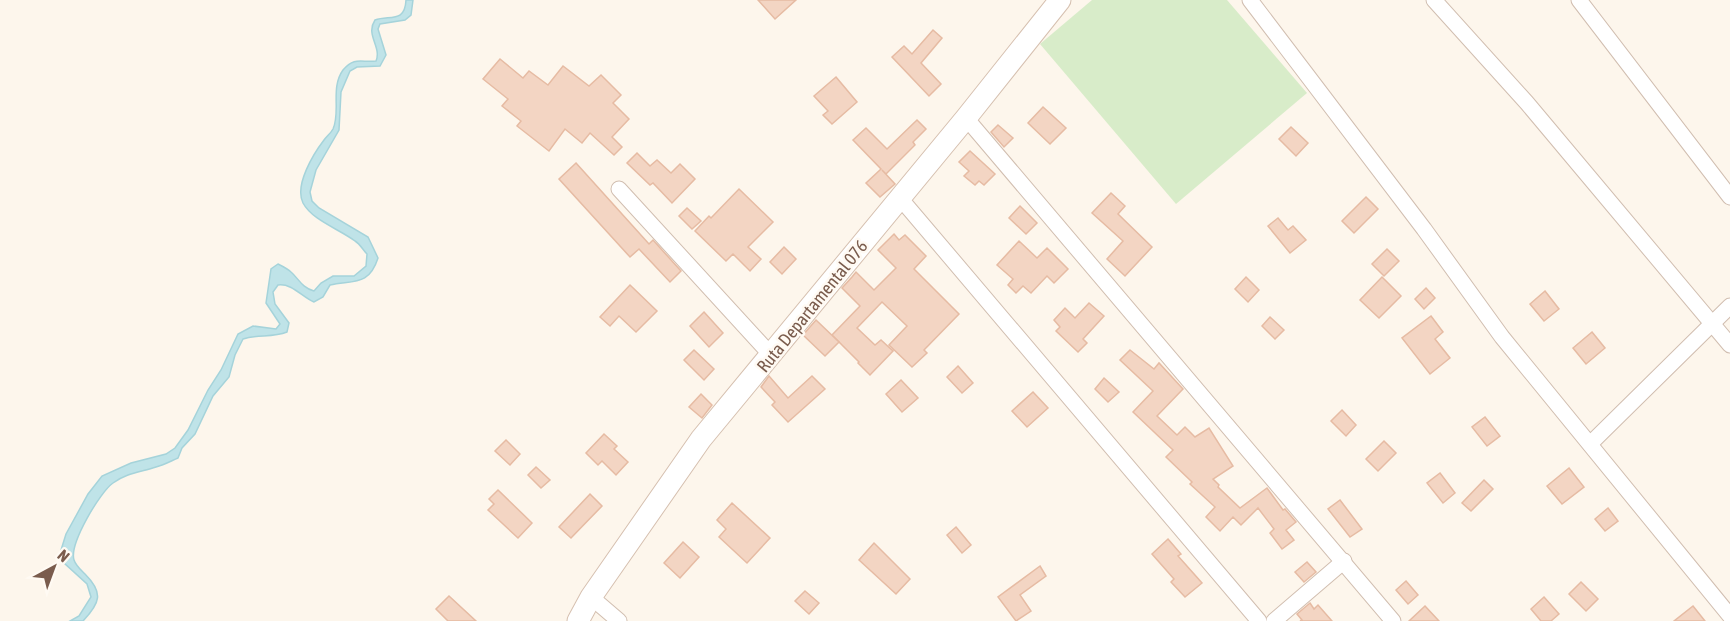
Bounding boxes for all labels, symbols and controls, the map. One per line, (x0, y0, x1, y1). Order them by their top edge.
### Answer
street label: Ruta Departamental 076 (752, 236, 872, 376)
north arrow (24, 537, 84, 597)
text: N (54, 546, 73, 566)

